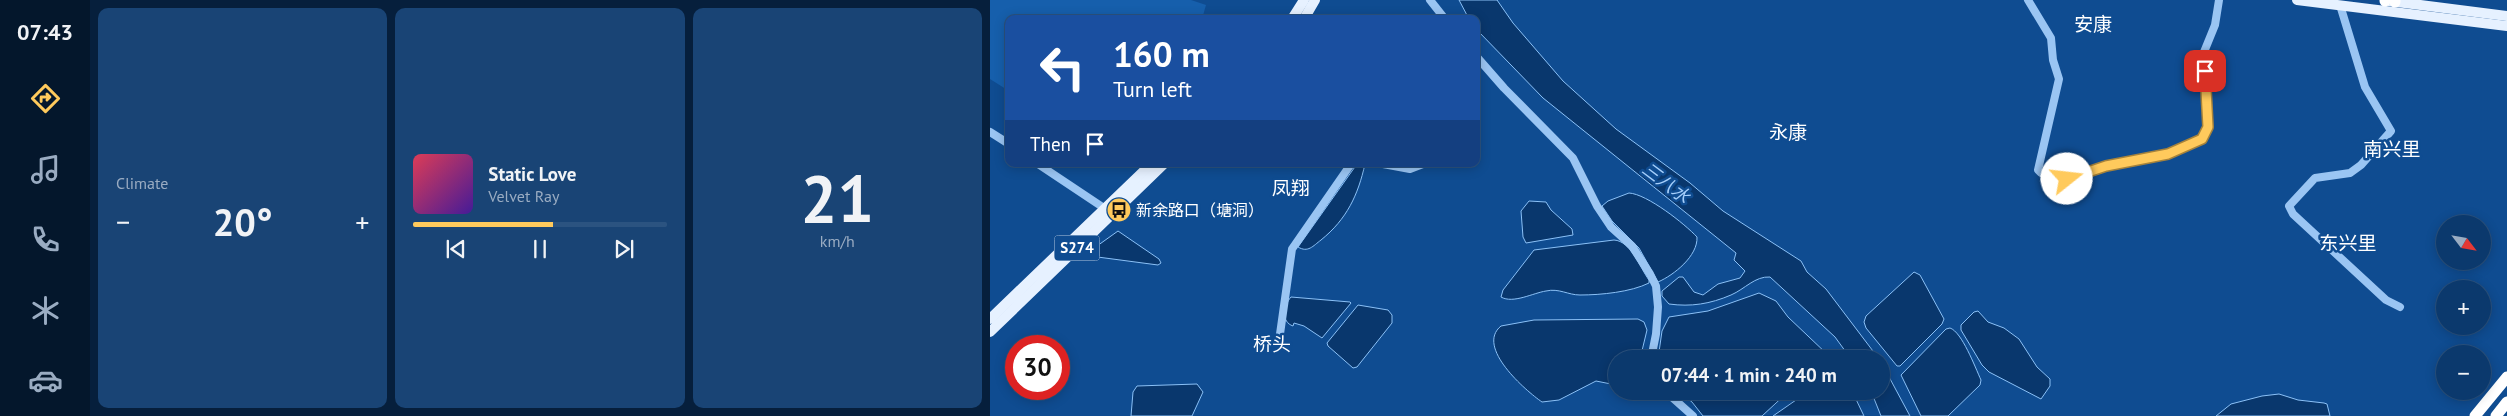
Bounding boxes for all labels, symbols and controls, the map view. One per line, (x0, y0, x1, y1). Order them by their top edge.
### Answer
district label: 安康 (2074, 12, 2112, 36)
text: 07:43 (17, 18, 73, 46)
text: 160 m (1113, 31, 1210, 77)
icon: left (1030, 35, 1095, 100)
pin (2184, 50, 2226, 92)
icon: arrive (2191, 57, 2219, 85)
text: Turn left (1113, 75, 1192, 103)
icon: directions (28, 81, 63, 116)
district label: 永康 (1769, 120, 1807, 144)
icon: arrive (1081, 130, 1109, 158)
text: Then (1030, 132, 1071, 156)
district label: 南兴里 (2363, 137, 2421, 161)
icon: music (28, 152, 63, 187)
position arrow (2040, 152, 2092, 204)
text: 21 (800, 156, 874, 240)
water label: 三八水 (1638, 157, 1696, 209)
text: Static Love (488, 162, 576, 186)
text: Climate (116, 173, 168, 193)
district label: 凤翔 (1272, 176, 1310, 200)
text: Velvet Ray (488, 186, 559, 206)
text: 20° (213, 197, 273, 246)
bus stop icon: 新余路口（塘洞） (1106, 197, 1132, 223)
place label: 新余路口（塘洞） (1136, 200, 1264, 220)
text: − (116, 203, 130, 240)
text: + (355, 203, 369, 240)
north arrow (2436, 215, 2491, 270)
map controls (2436, 215, 2491, 400)
icon: phone (28, 222, 63, 257)
text: km/h (820, 231, 855, 251)
district label: 东兴里 (2319, 231, 2377, 255)
icon: previous (442, 235, 470, 263)
icon: pause (526, 235, 554, 263)
icon: next (610, 235, 638, 263)
road number: S274 (1054, 236, 1100, 260)
button: + (2436, 280, 2491, 335)
icon: climate (28, 293, 63, 328)
district label: 桥头 (1253, 332, 1291, 356)
speed limit sign: 30 (1005, 335, 1070, 400)
button: − (2436, 345, 2491, 400)
icon: car (28, 363, 63, 398)
text: 07:44 · 1 min · 240 m (1661, 363, 1837, 387)

